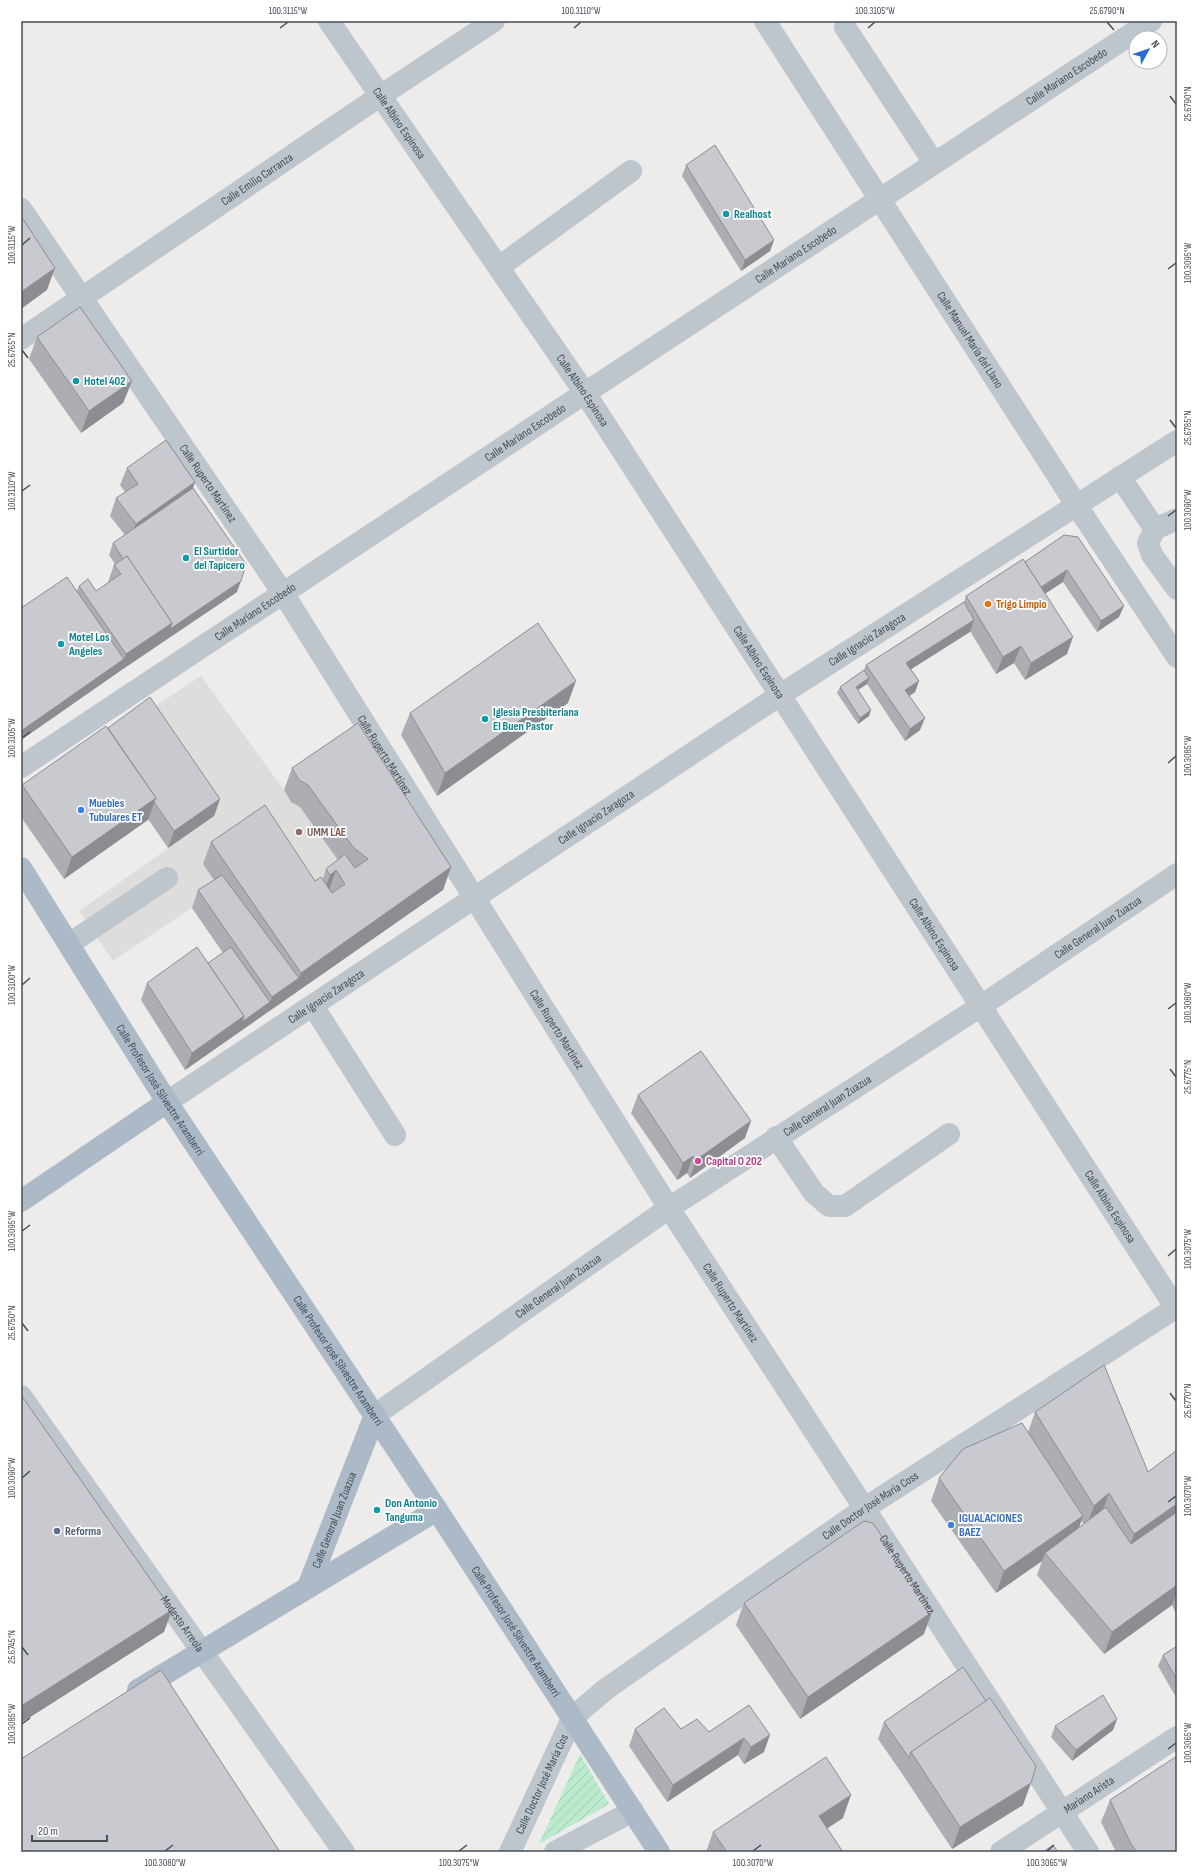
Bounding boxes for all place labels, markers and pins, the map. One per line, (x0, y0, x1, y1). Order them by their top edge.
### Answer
place label: Realhost (734, 207, 771, 222)
marker: Realhost (721, 209, 731, 219)
place label: Hotel 402 (84, 374, 126, 389)
marker: Hotel 402 (71, 376, 81, 386)
place label: El Surtidor del Tapicero (194, 544, 245, 573)
marker: El Surtidor del Tapicero (181, 553, 191, 563)
place label: Trigo Limpio (996, 597, 1047, 612)
marker: Trigo Limpio (983, 599, 993, 609)
place label: Motel Los Angeles (68, 630, 110, 659)
marker: Motel Los Angeles (56, 639, 66, 649)
place label: Iglesia Presbiteriana El Buen Pastor (493, 705, 579, 734)
marker: Iglesia Presbiteriana El Buen Pastor (480, 714, 490, 724)
place label: Muebles Tubulares ET (89, 796, 142, 825)
marker: Muebles Tubulares ET (76, 805, 86, 815)
place label: UMM LAE (307, 825, 346, 840)
marker: UMM LAE (294, 827, 304, 837)
place label: Capital O 202 (706, 1154, 762, 1169)
marker: Capital O 202 (693, 1156, 703, 1166)
place label: Don Antonio Tanguma (385, 1496, 437, 1525)
marker: Don Antonio Tanguma (372, 1505, 382, 1515)
place label: IGUALACIONES BAEZ (959, 1511, 1023, 1540)
marker: IGUALACIONES BAEZ (946, 1520, 956, 1530)
place label: Reforma (65, 1524, 101, 1539)
marker: Reforma (52, 1526, 62, 1536)

